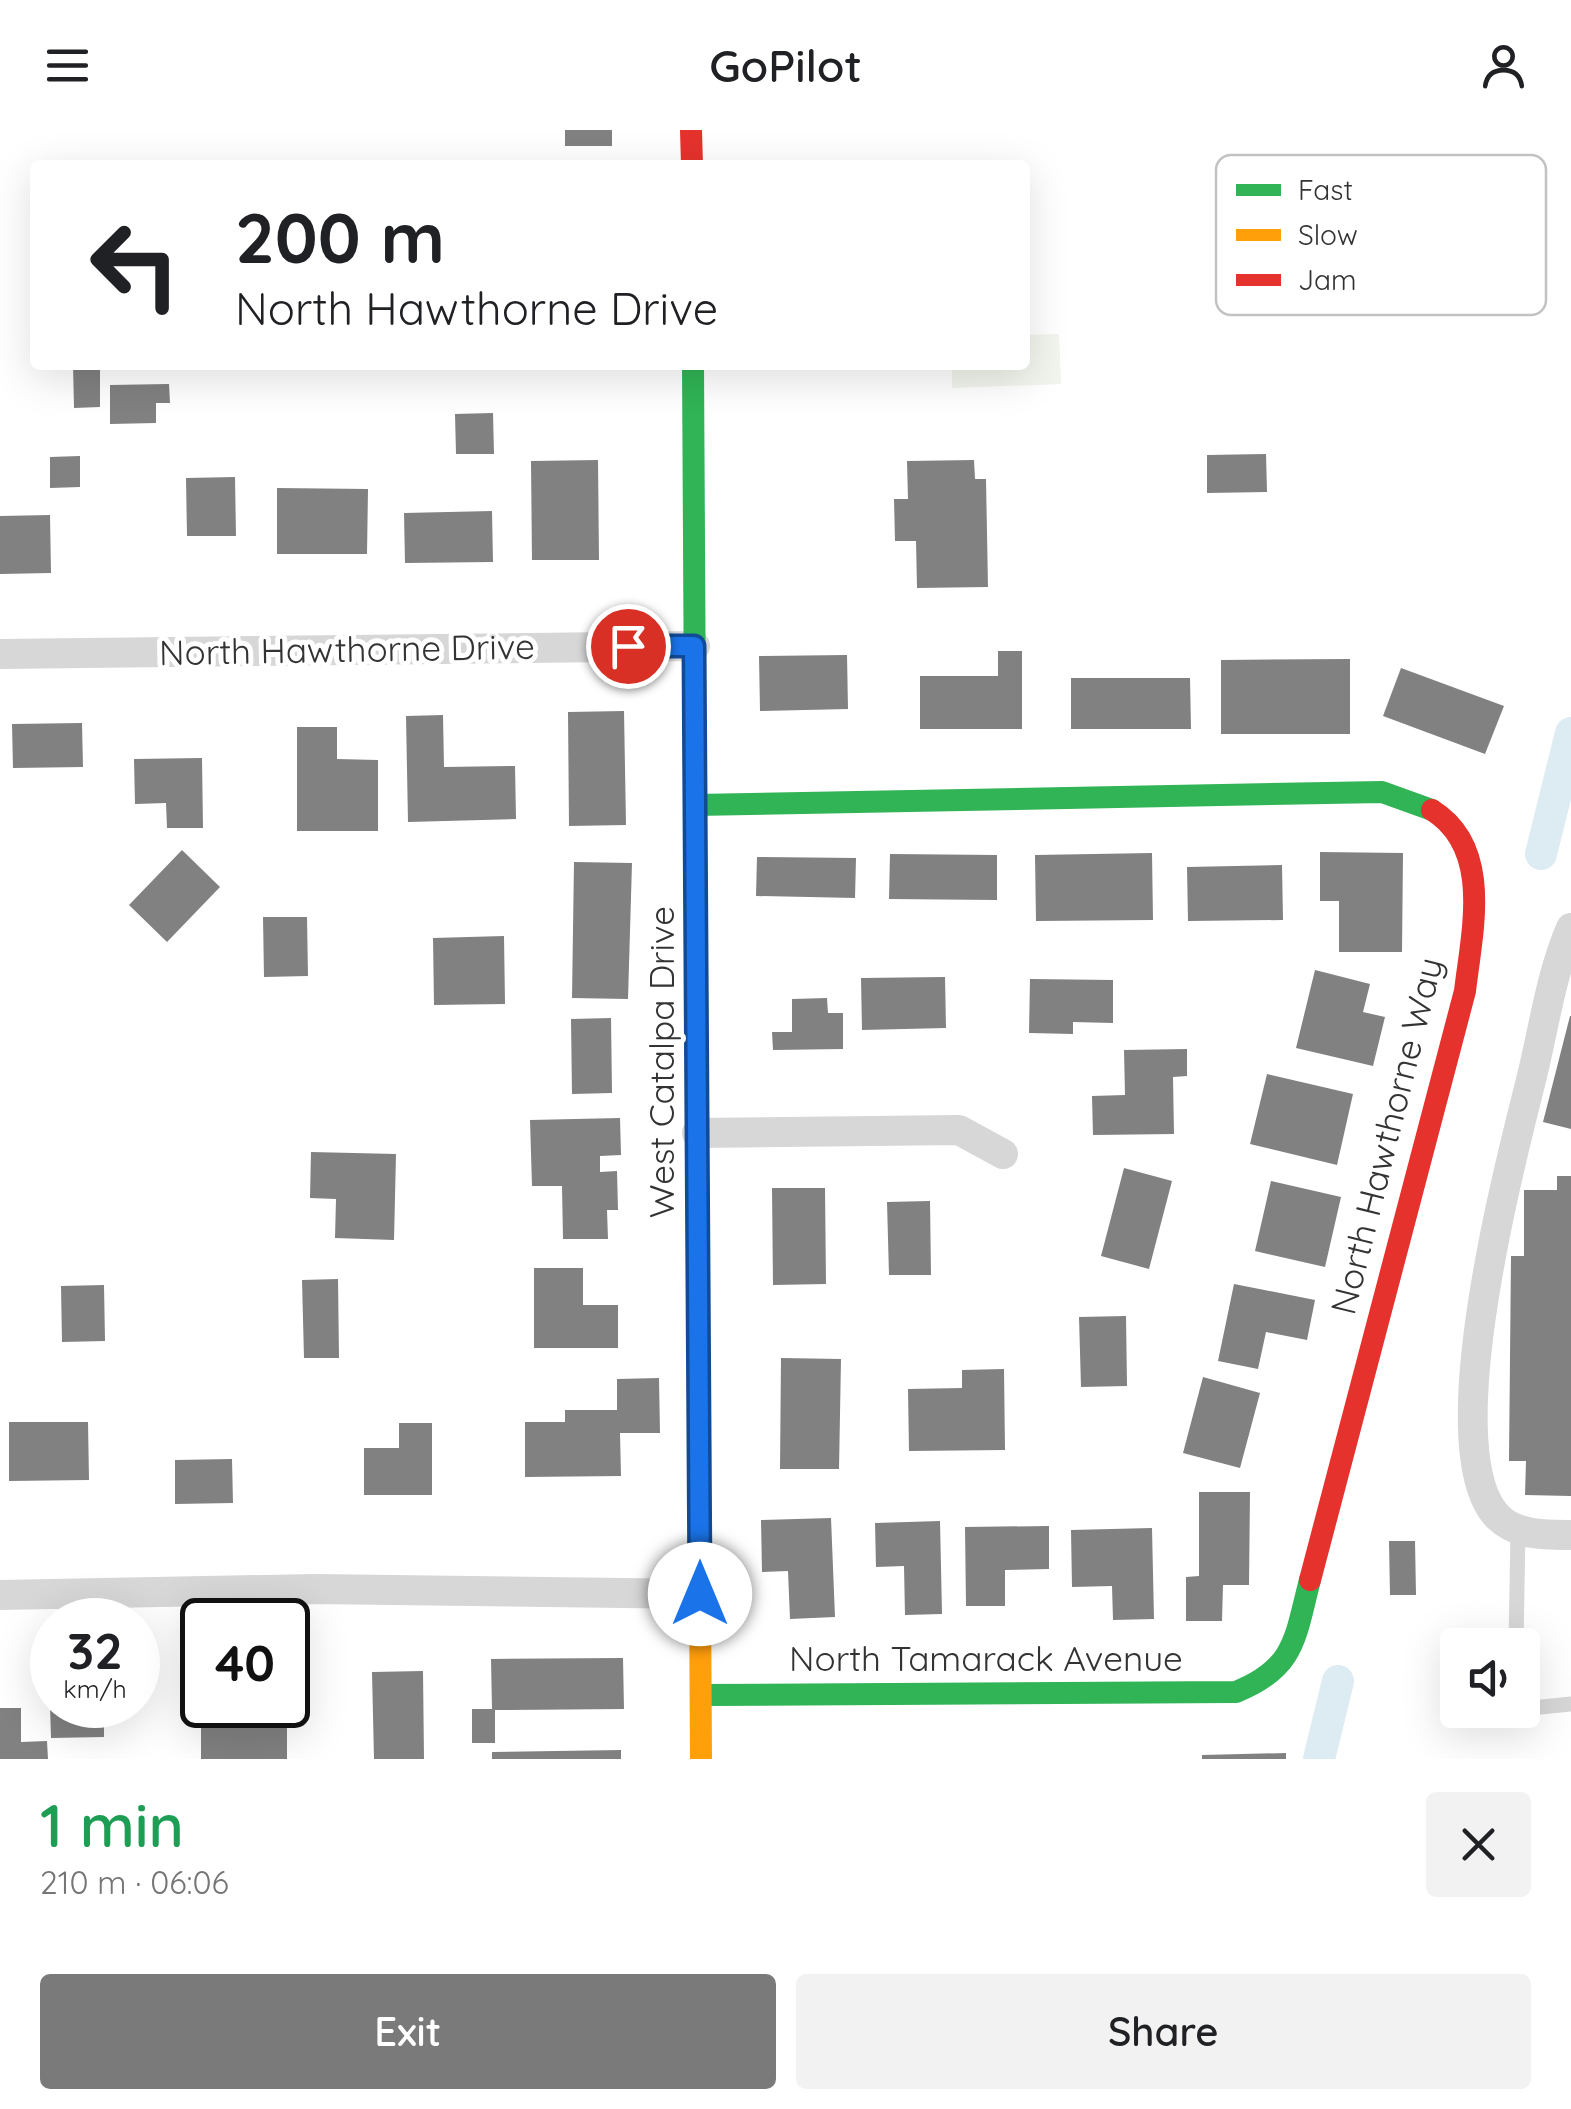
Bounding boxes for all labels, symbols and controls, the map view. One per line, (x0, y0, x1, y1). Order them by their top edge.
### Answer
text: GoPilot (709, 37, 862, 93)
icon: menu (40, 38, 95, 93)
icon: person (1476, 38, 1531, 93)
legend (1216, 155, 1546, 315)
text: Fast (1298, 172, 1353, 207)
text: 200 m (235, 193, 445, 281)
icon: left (70, 200, 200, 330)
text: Slow (1298, 217, 1358, 252)
text: Jam (1298, 262, 1357, 297)
text: North Hawthorne Drive (235, 280, 718, 336)
pin (586, 604, 671, 689)
icon: arrive (601, 619, 656, 674)
street label: North Hawthorne Drive (159, 624, 535, 674)
street label: West Catalpa Drive (639, 906, 683, 1218)
street label: North Hawthorne Way (1320, 953, 1452, 1319)
position arrow (648, 1542, 752, 1646)
speed limit sign: 40 (180, 1598, 310, 1728)
text: 32 (67, 1619, 123, 1682)
map controls (1440, 1628, 1540, 1728)
button: sound (1440, 1628, 1540, 1728)
street label: North Tamarack Avenue (789, 1636, 1183, 1680)
text: km/h (63, 1673, 127, 1704)
text: 1 min (40, 1787, 184, 1862)
button: close (1426, 1792, 1531, 1897)
text: 210 m · 06:06 (40, 1862, 229, 1902)
button: Exit (40, 1974, 776, 2089)
button: Share (796, 1974, 1531, 2089)

